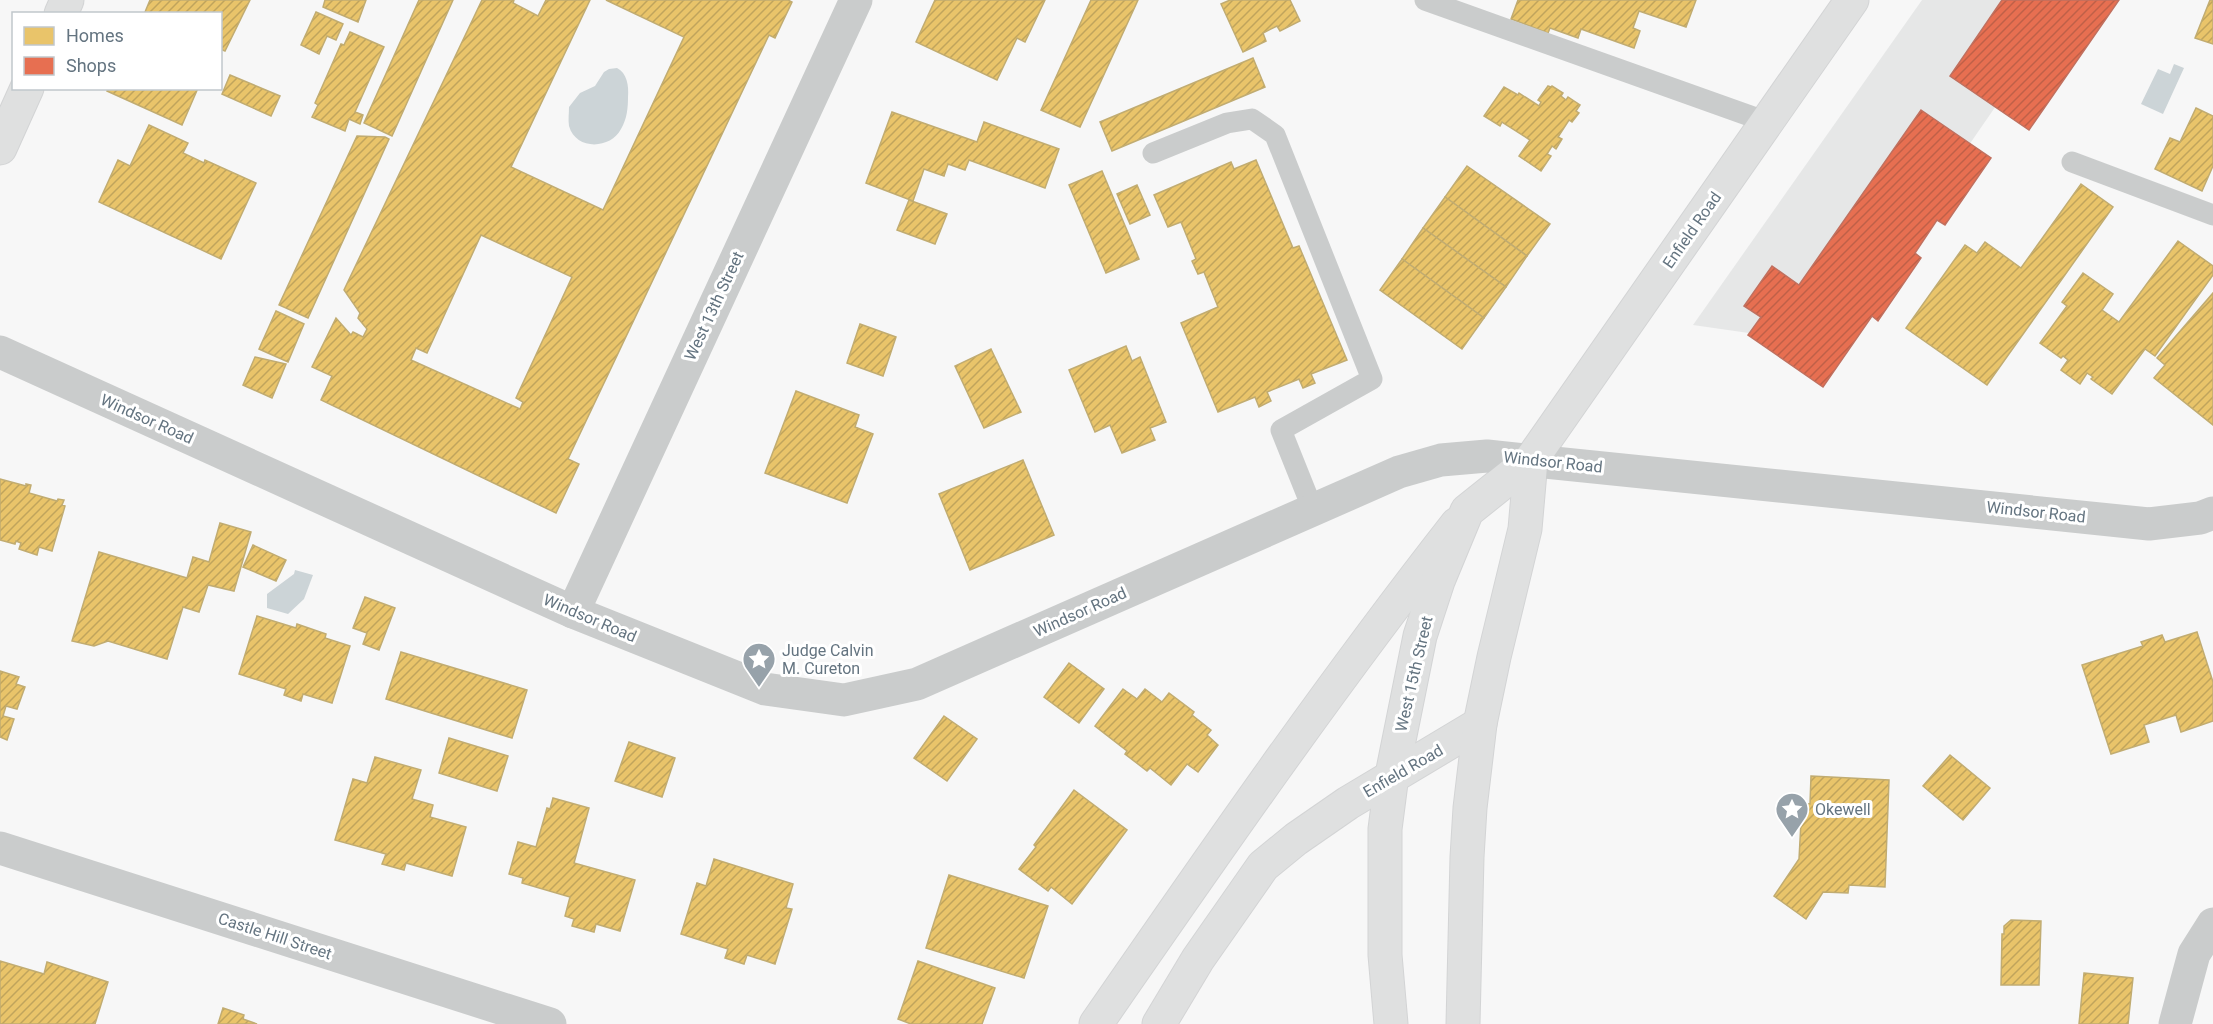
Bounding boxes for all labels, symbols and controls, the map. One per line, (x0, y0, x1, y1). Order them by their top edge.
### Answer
legend (12, 12, 222, 90)
text: Homes (66, 25, 124, 46)
text: Shops (66, 55, 116, 76)
street label: Enfield Road (1659, 188, 1725, 272)
street label: West 13th Street (680, 248, 748, 364)
street label: Windsor Road (98, 390, 196, 448)
street label: Windsor Road (1503, 447, 1603, 477)
street label: Windsor Road (1986, 497, 2086, 527)
street label: Windsor Road (1031, 583, 1129, 641)
street label: Windsor Road (541, 590, 639, 646)
street label: West 15th Street (1391, 614, 1437, 734)
place icon: Judge Calvin M. Cureton (741, 641, 777, 688)
place label: Judge Calvin M. Cureton (782, 641, 874, 678)
street label: Enfield Road (1360, 741, 1446, 801)
place icon: Okewell (1774, 791, 1810, 838)
place label: Okewell (1815, 800, 1871, 819)
street label: Castle Hill Street (216, 909, 334, 963)

